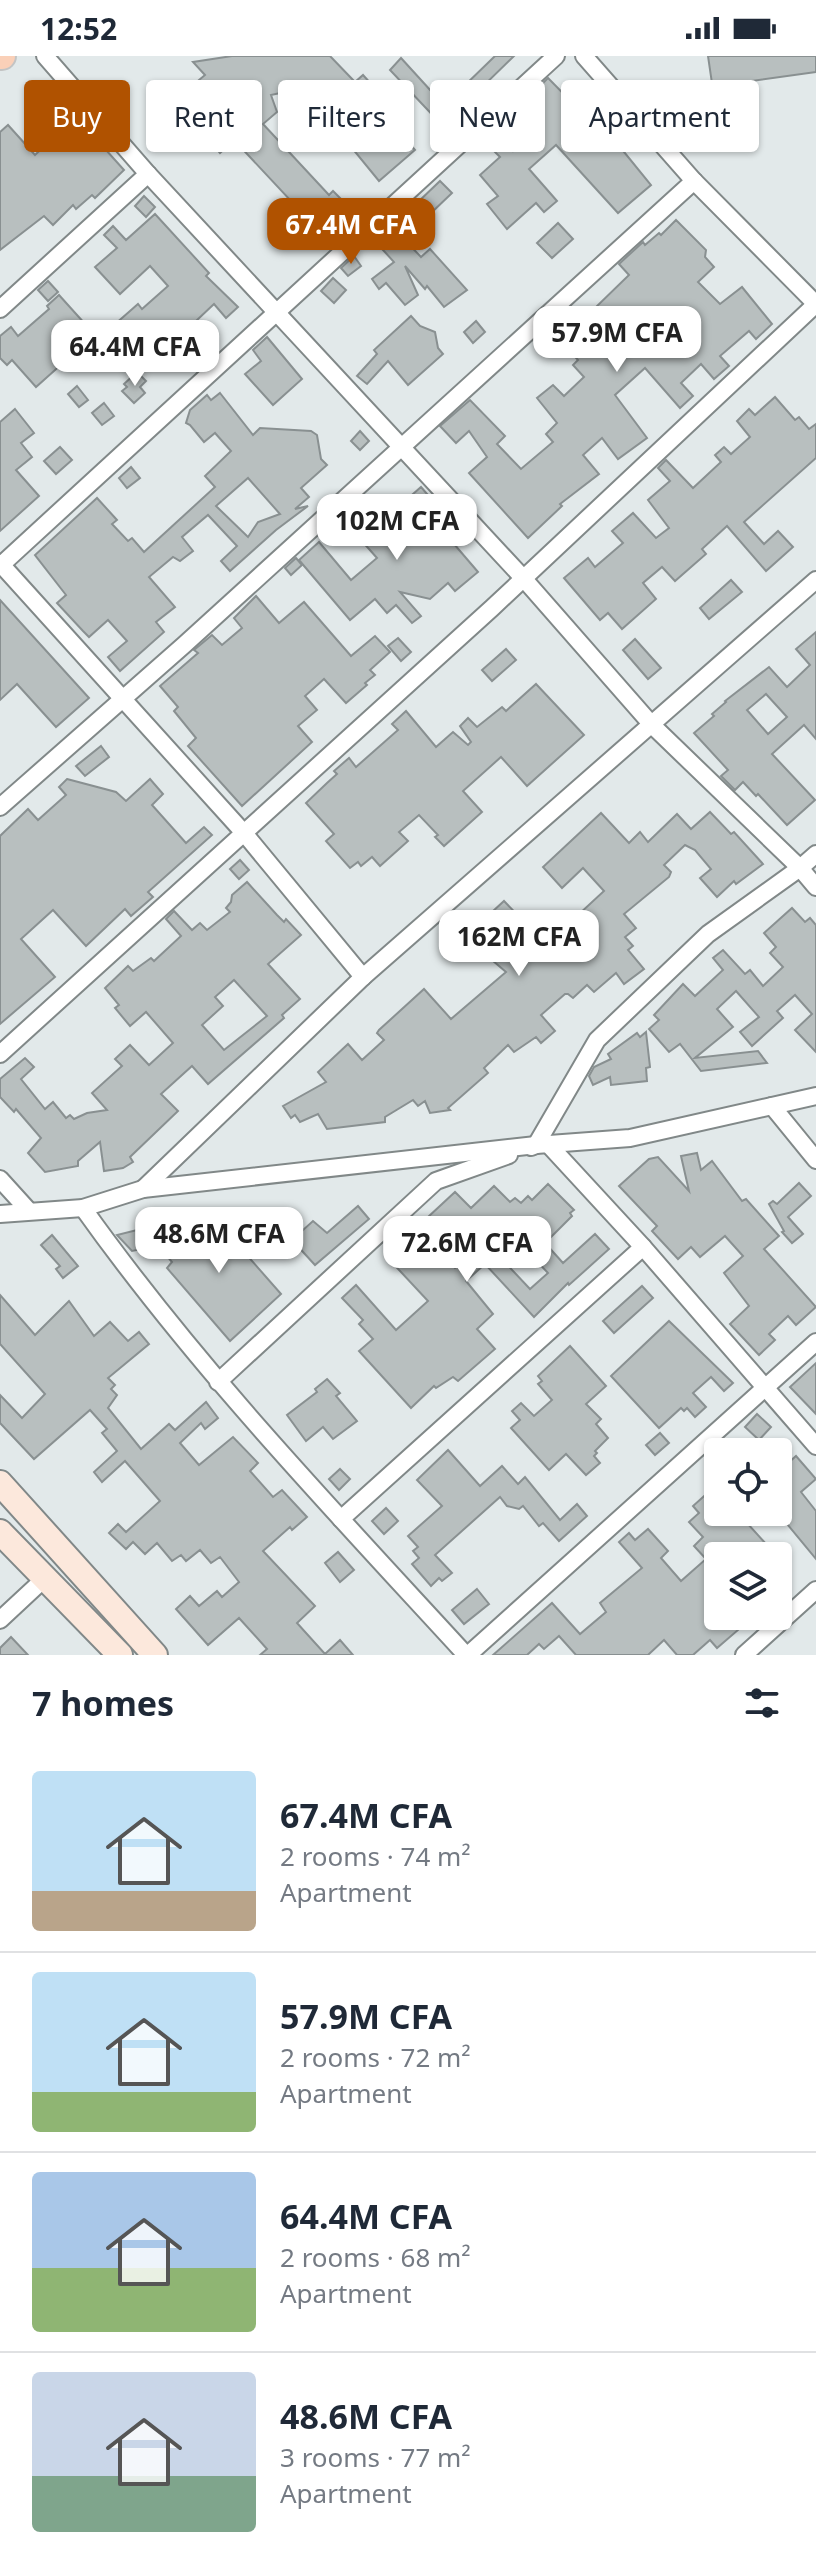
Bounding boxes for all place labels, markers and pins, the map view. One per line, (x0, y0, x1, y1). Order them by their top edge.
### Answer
pin: 67.4M CFA (259, 198, 443, 266)
pin: 57.9M CFA (525, 306, 709, 374)
pin: 64.4M CFA (43, 320, 227, 388)
pin: 102M CFA (314, 494, 480, 562)
pin: 162M CFA (436, 910, 602, 978)
pin: 48.6M CFA (127, 1207, 311, 1275)
pin: 72.6M CFA (375, 1216, 559, 1284)

